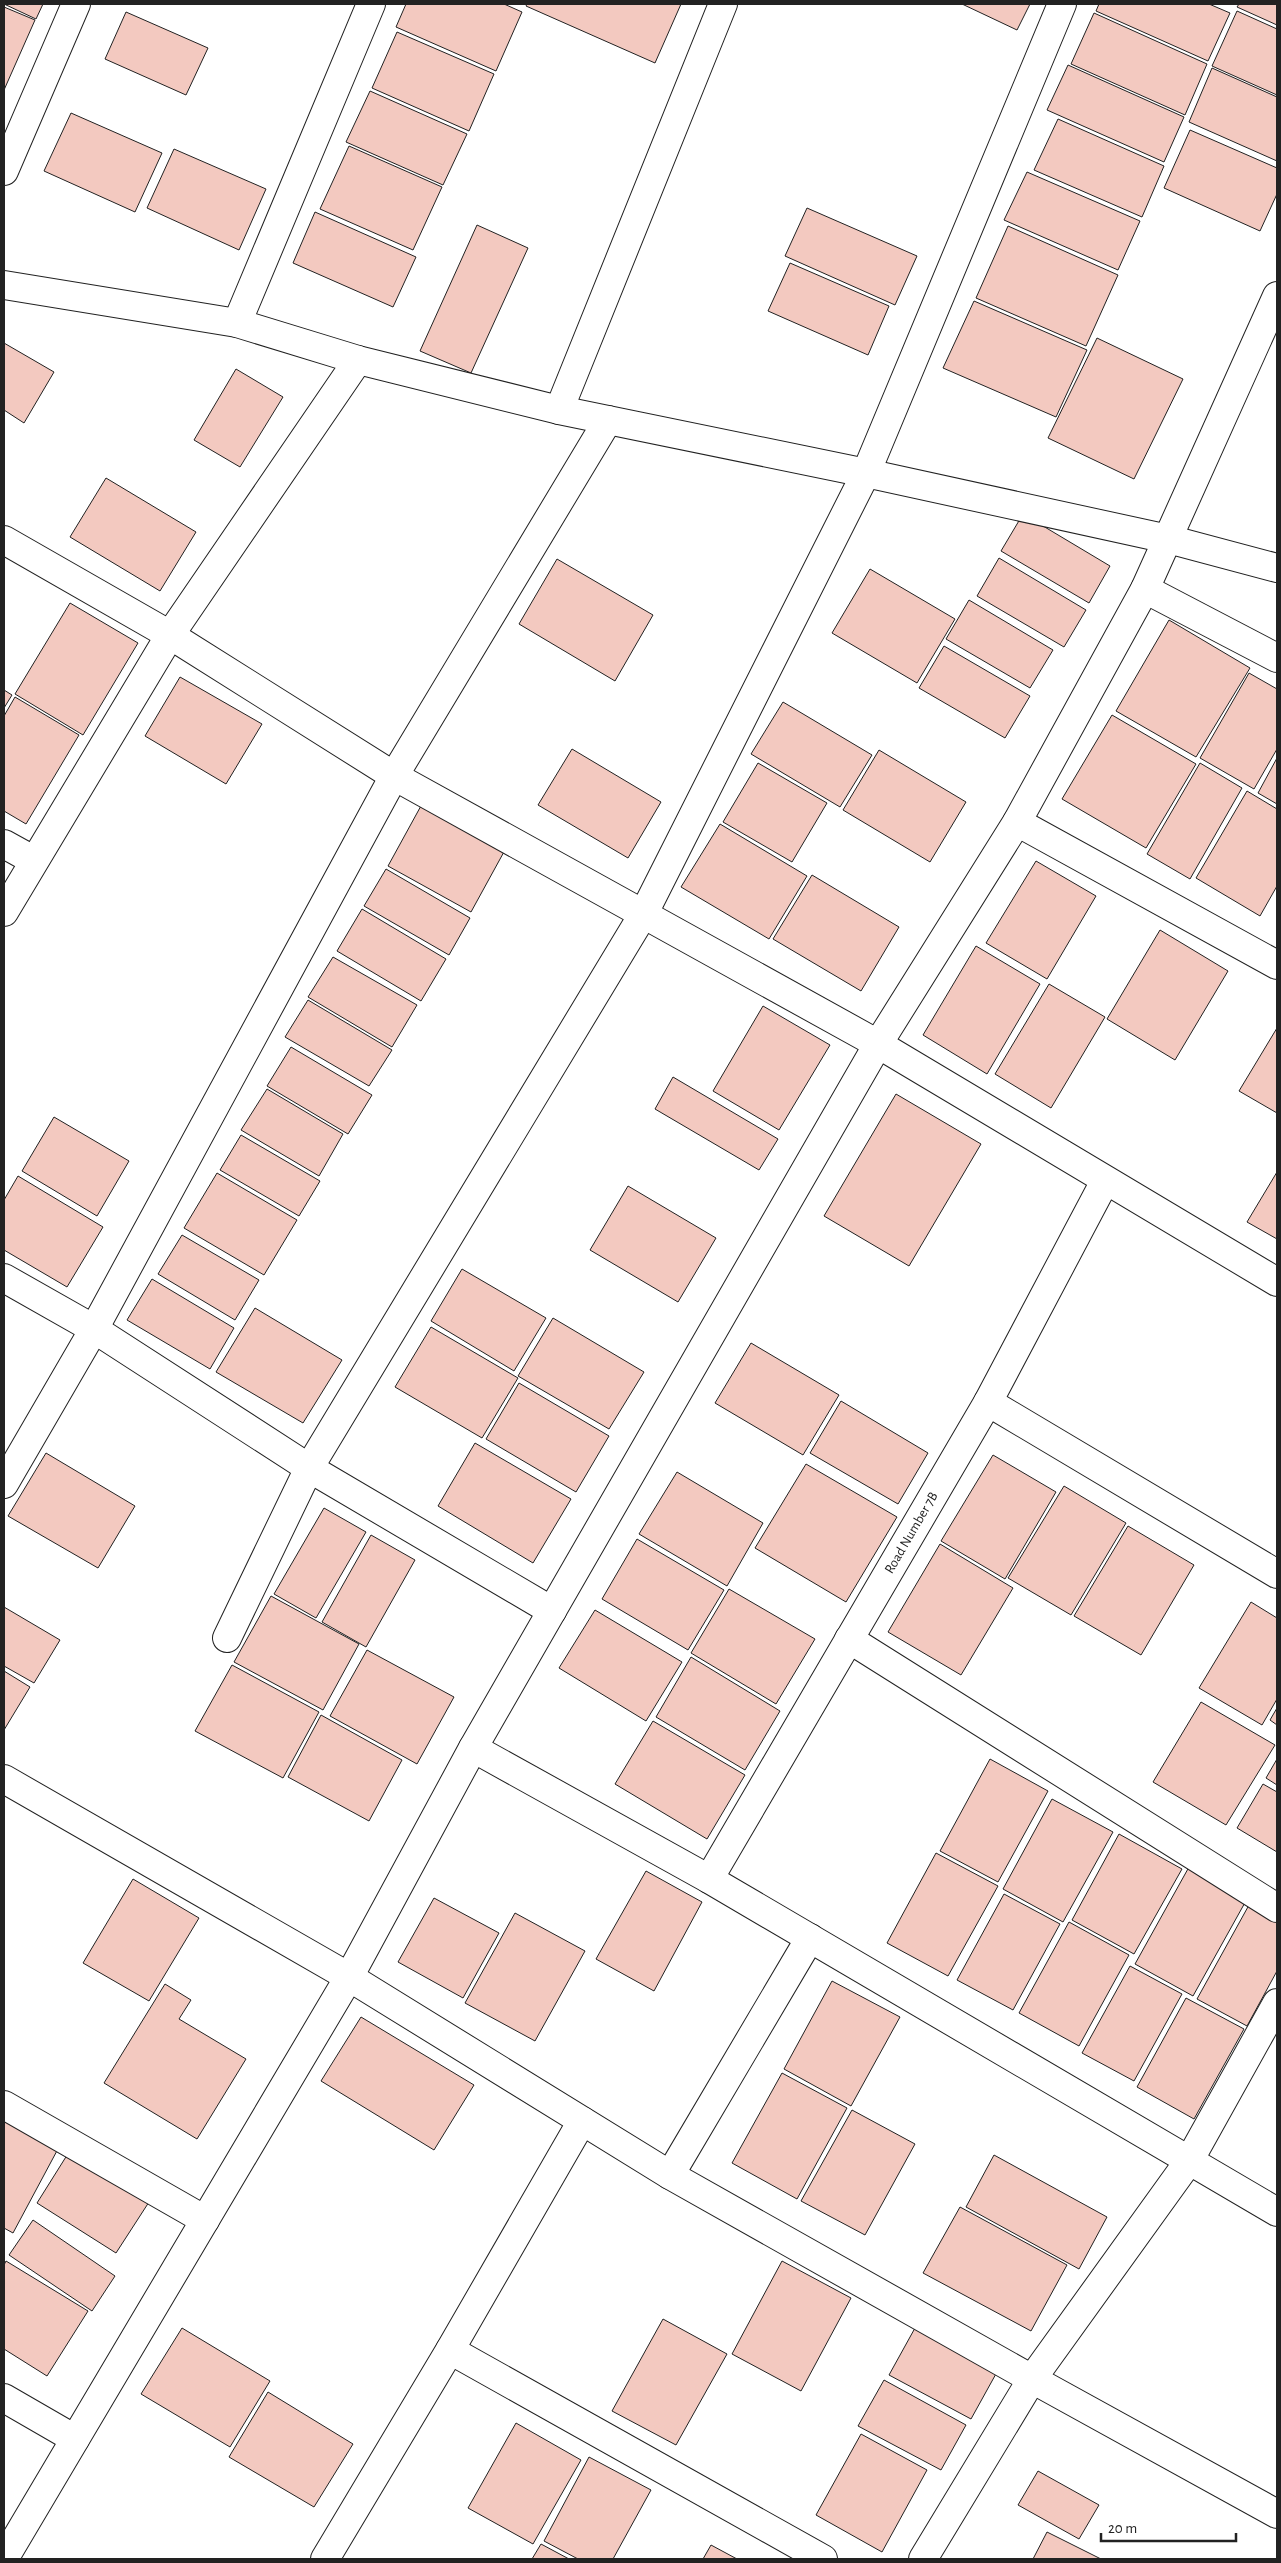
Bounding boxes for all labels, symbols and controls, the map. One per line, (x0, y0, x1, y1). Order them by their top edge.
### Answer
street label: Road Number 7B (882, 1490, 941, 1576)
scale bar (1101, 2510, 1236, 2542)
text: 20 m (1108, 2521, 1137, 2536)

